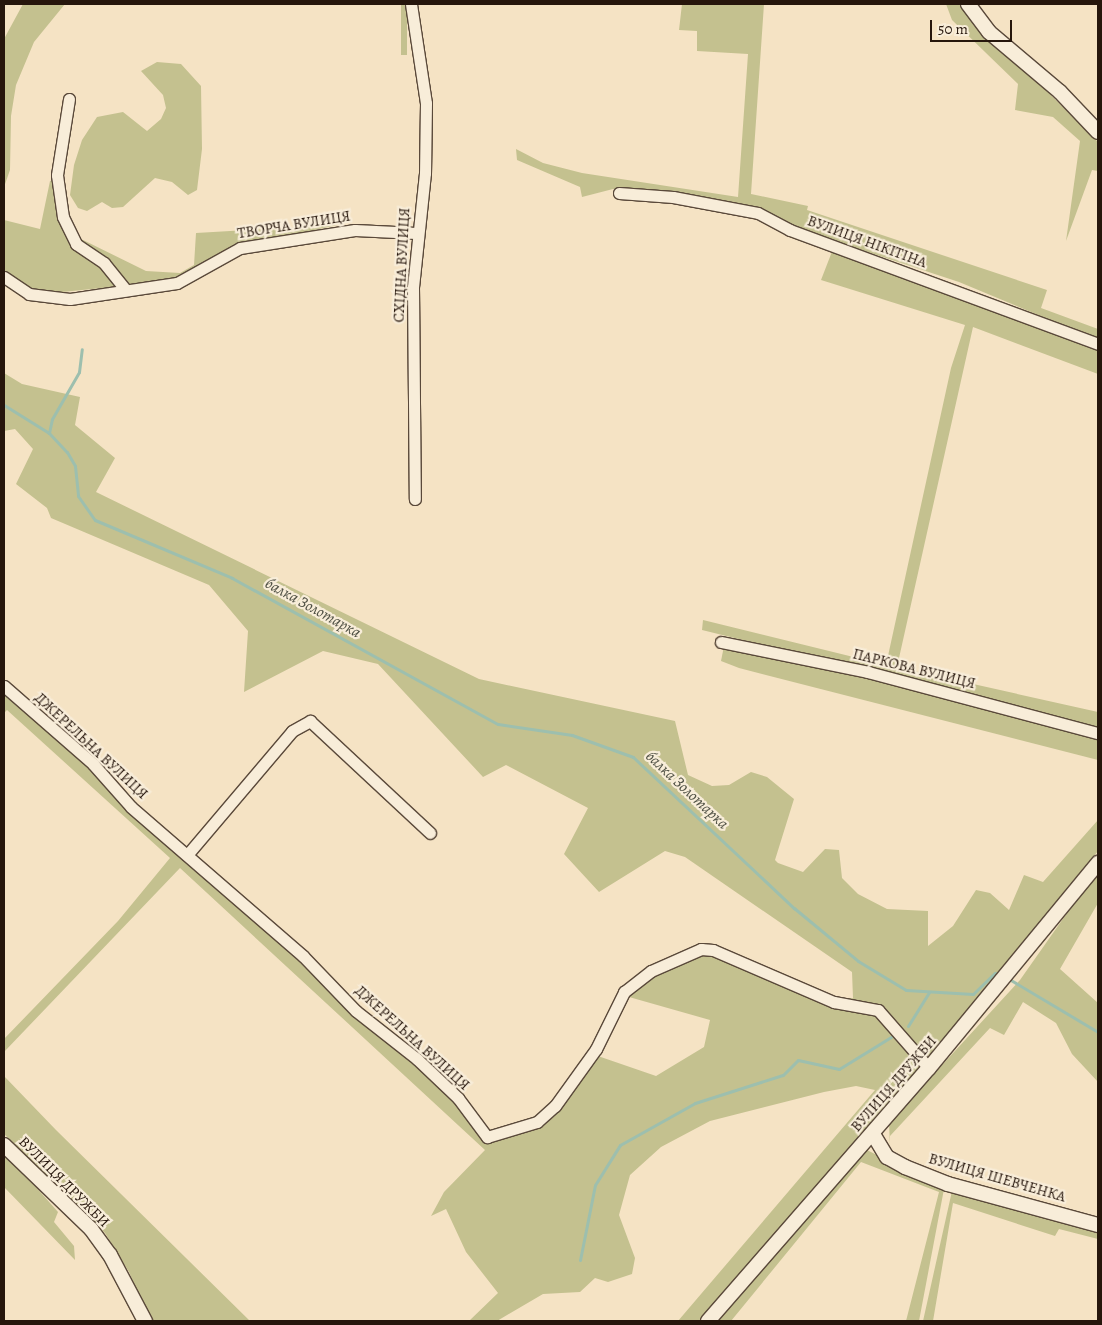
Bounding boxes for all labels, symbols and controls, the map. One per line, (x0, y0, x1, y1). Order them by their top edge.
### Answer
scale bar (932, 10, 1014, 42)
text: 50 m (938, 19, 968, 39)
street label: ТВОРЧА ВУЛИЦЯ (236, 207, 352, 243)
street label: СХІДНА ВУЛИЦЯ (390, 207, 414, 323)
street label: ВУЛИЦЯ НІКІТІНА (805, 212, 929, 272)
water label: балка Золотарка (262, 574, 364, 642)
street label: ПАРКОВА ВУЛИЦЯ (851, 645, 977, 693)
street label: ДЖЕРЕЛЬНА ВУЛИЦЯ (31, 689, 151, 803)
water label: балка Золотарка (641, 747, 733, 833)
street label: ДЖЕРЕЛЬНА ВУЛИЦЯ (351, 982, 473, 1094)
street label: ВУЛИЦЯ ДРУЖБИ (847, 1032, 941, 1136)
street label: ВУЛИЦЯ ДРУЖБИ (15, 1133, 113, 1231)
street label: ВУЛИЦЯ ШЕВЧЕНКА (926, 1150, 1068, 1206)

